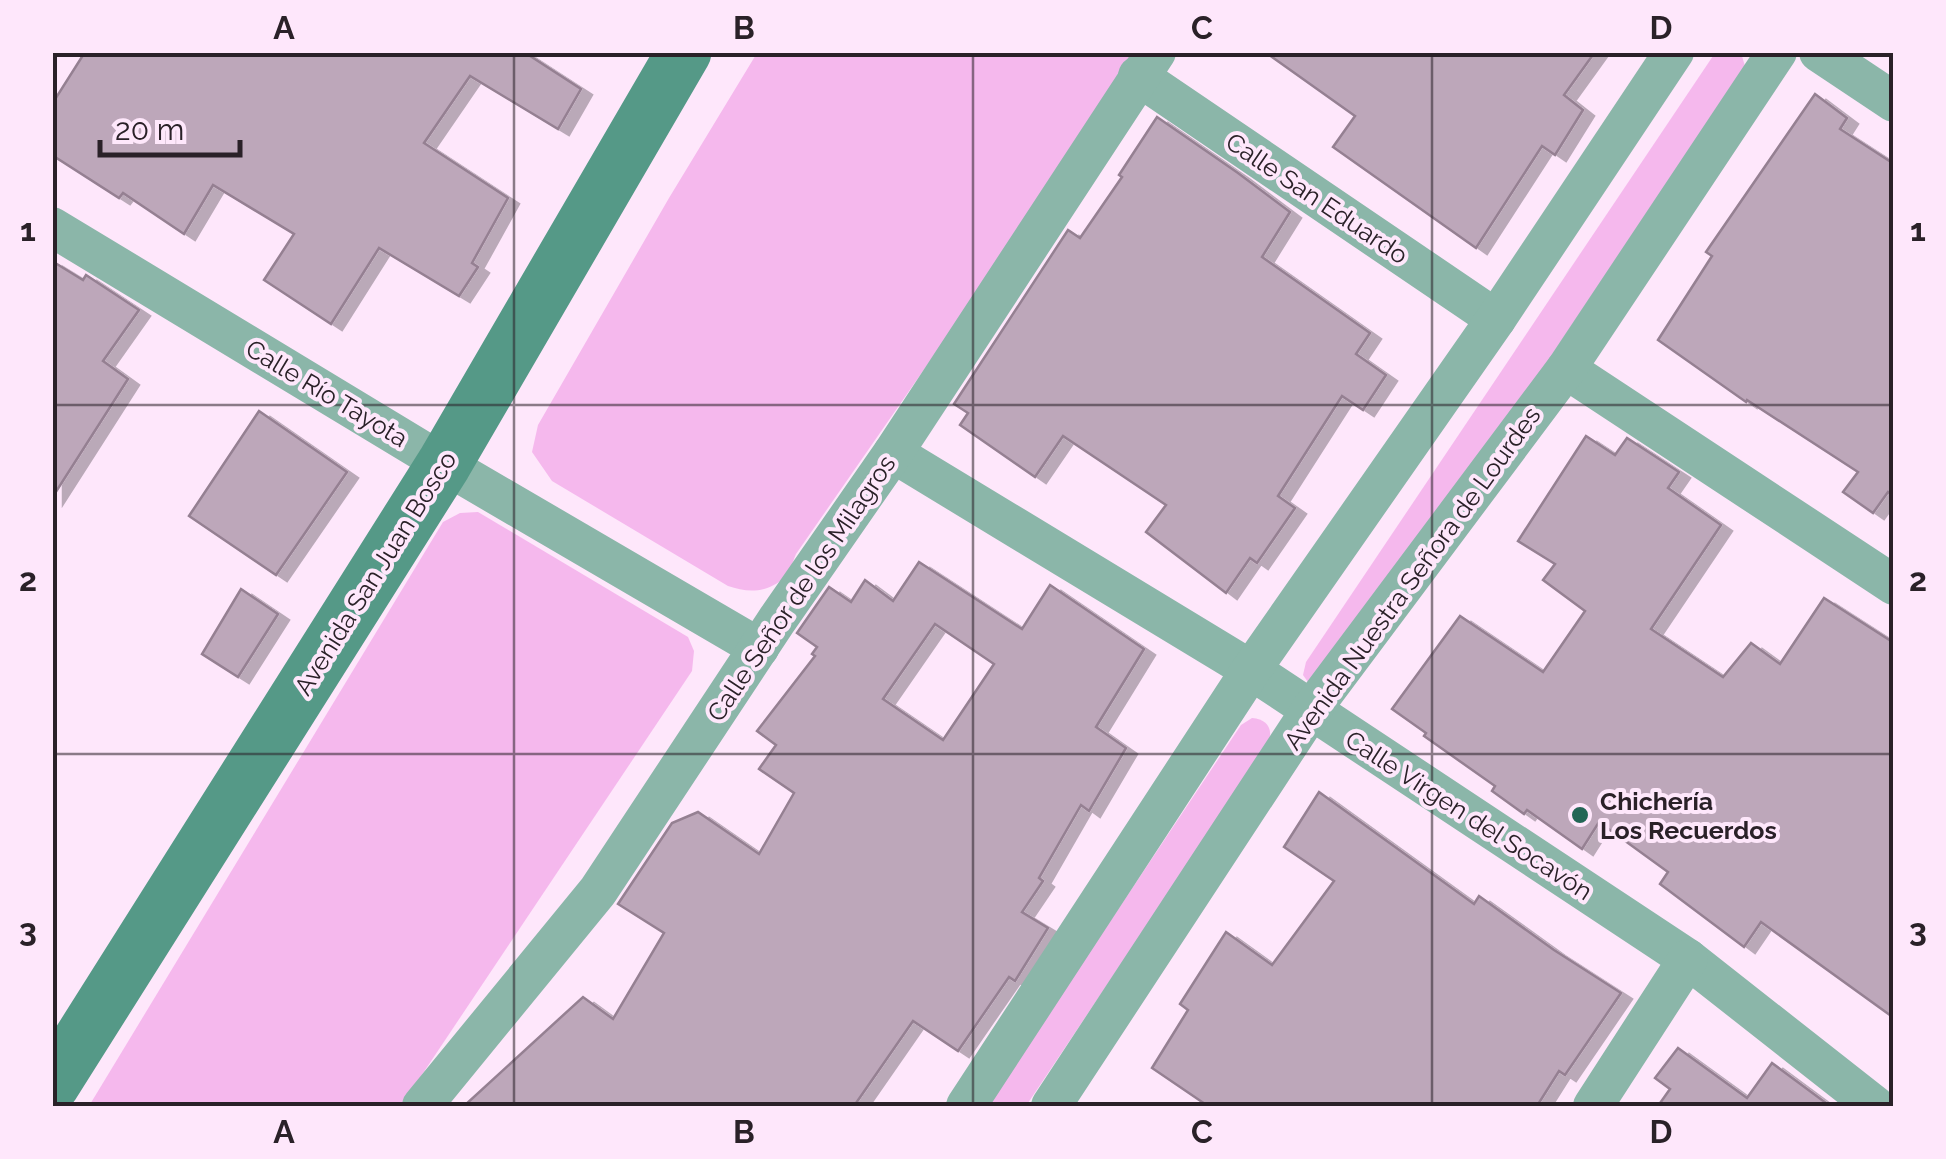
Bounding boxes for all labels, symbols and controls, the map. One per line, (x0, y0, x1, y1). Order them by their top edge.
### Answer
text: A (273, 9, 295, 46)
text: B (733, 9, 755, 46)
text: C (1191, 9, 1213, 46)
text: D (1650, 9, 1672, 46)
scale bar (100, 95, 240, 157)
text: 20 m (115, 112, 184, 147)
street label: Calle San Eduardo (1220, 126, 1414, 270)
text: 1 (20, 211, 36, 248)
text: 1 (1910, 211, 1926, 248)
street label: Calle Río Tayota (241, 333, 413, 453)
street label: Avenida Nuestra Señora de Lourdes (1277, 401, 1547, 755)
street label: Avenida San Juan Bosco (288, 446, 462, 700)
street label: Calle Señor de los Milagros (701, 449, 901, 727)
text: 2 (19, 561, 37, 598)
text: 2 (1909, 561, 1927, 598)
street label: Calle Virgen del Socavón (1340, 724, 1598, 906)
place label: Chichería Los Recuerdos (1600, 786, 1777, 845)
marker: Chichería Los Recuerdos (1569, 804, 1591, 826)
text: 3 (19, 911, 37, 948)
text: 3 (1909, 911, 1927, 948)
text: A (273, 1113, 295, 1150)
text: B (733, 1113, 755, 1150)
text: C (1191, 1113, 1213, 1150)
text: D (1650, 1113, 1672, 1150)

